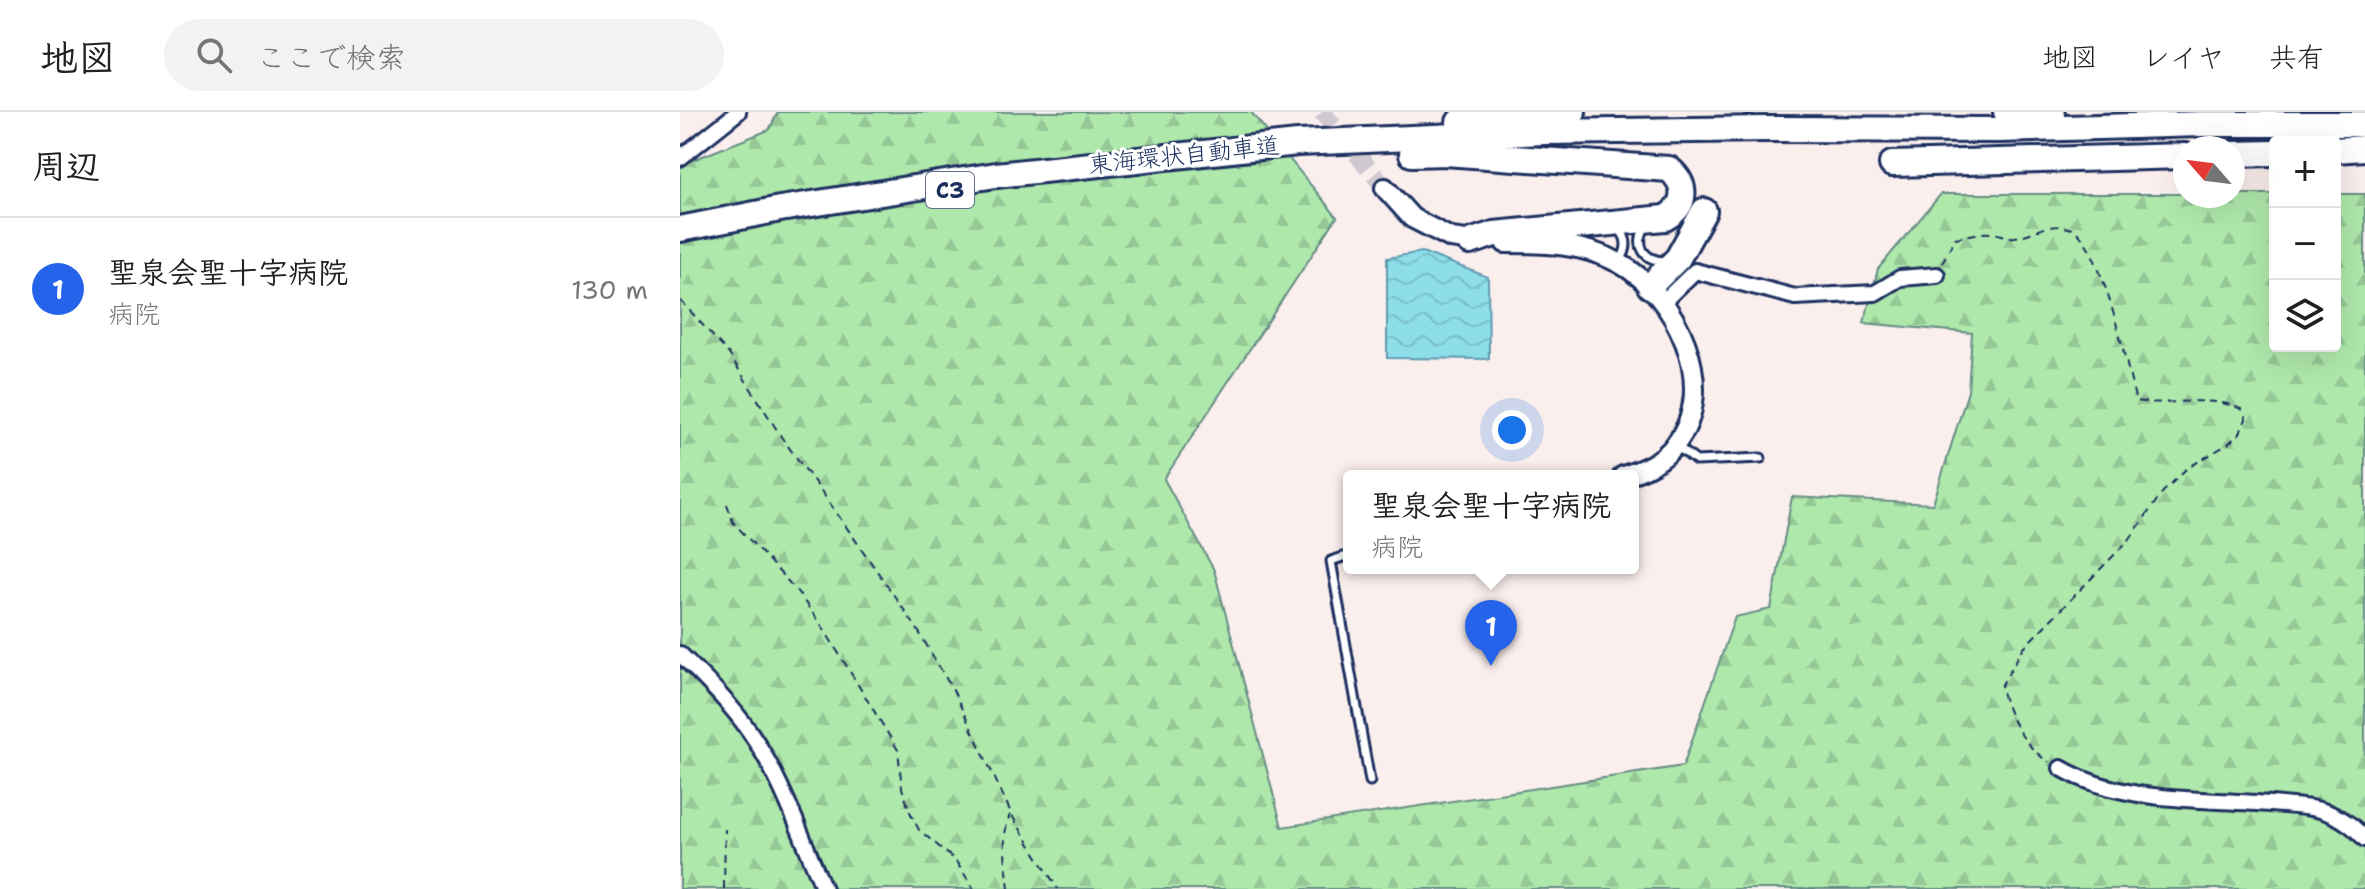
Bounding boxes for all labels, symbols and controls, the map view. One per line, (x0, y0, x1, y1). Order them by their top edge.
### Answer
search box (164, 19, 724, 91)
text: 地図 (40, 32, 116, 83)
icon: search (192, 33, 236, 77)
text: ここで検索 (256, 37, 406, 78)
text: 地図 (2042, 38, 2098, 76)
text: レイヤ (2142, 38, 2225, 76)
text: 共有 (2269, 38, 2325, 76)
street label: 東海環状自動車道 (1087, 129, 1281, 181)
north arrow (2173, 136, 2245, 208)
map controls (2269, 136, 2341, 352)
button: + (2269, 136, 2341, 208)
text: 周辺 (32, 143, 100, 189)
road number: C3 (926, 172, 974, 208)
button: − (2269, 208, 2341, 280)
text: 聖泉会聖十字病院 (108, 252, 348, 293)
text: 1 (52, 272, 64, 307)
text: 130 m (571, 272, 648, 307)
button: layers (2269, 280, 2341, 352)
text: 病院 (108, 296, 160, 331)
your location (1492, 410, 1532, 450)
popup (1343, 470, 1639, 574)
text: 聖泉会聖十字病院 (1371, 485, 1611, 526)
text: 病院 (1371, 529, 1423, 564)
pin: 1 (1465, 600, 1517, 666)

